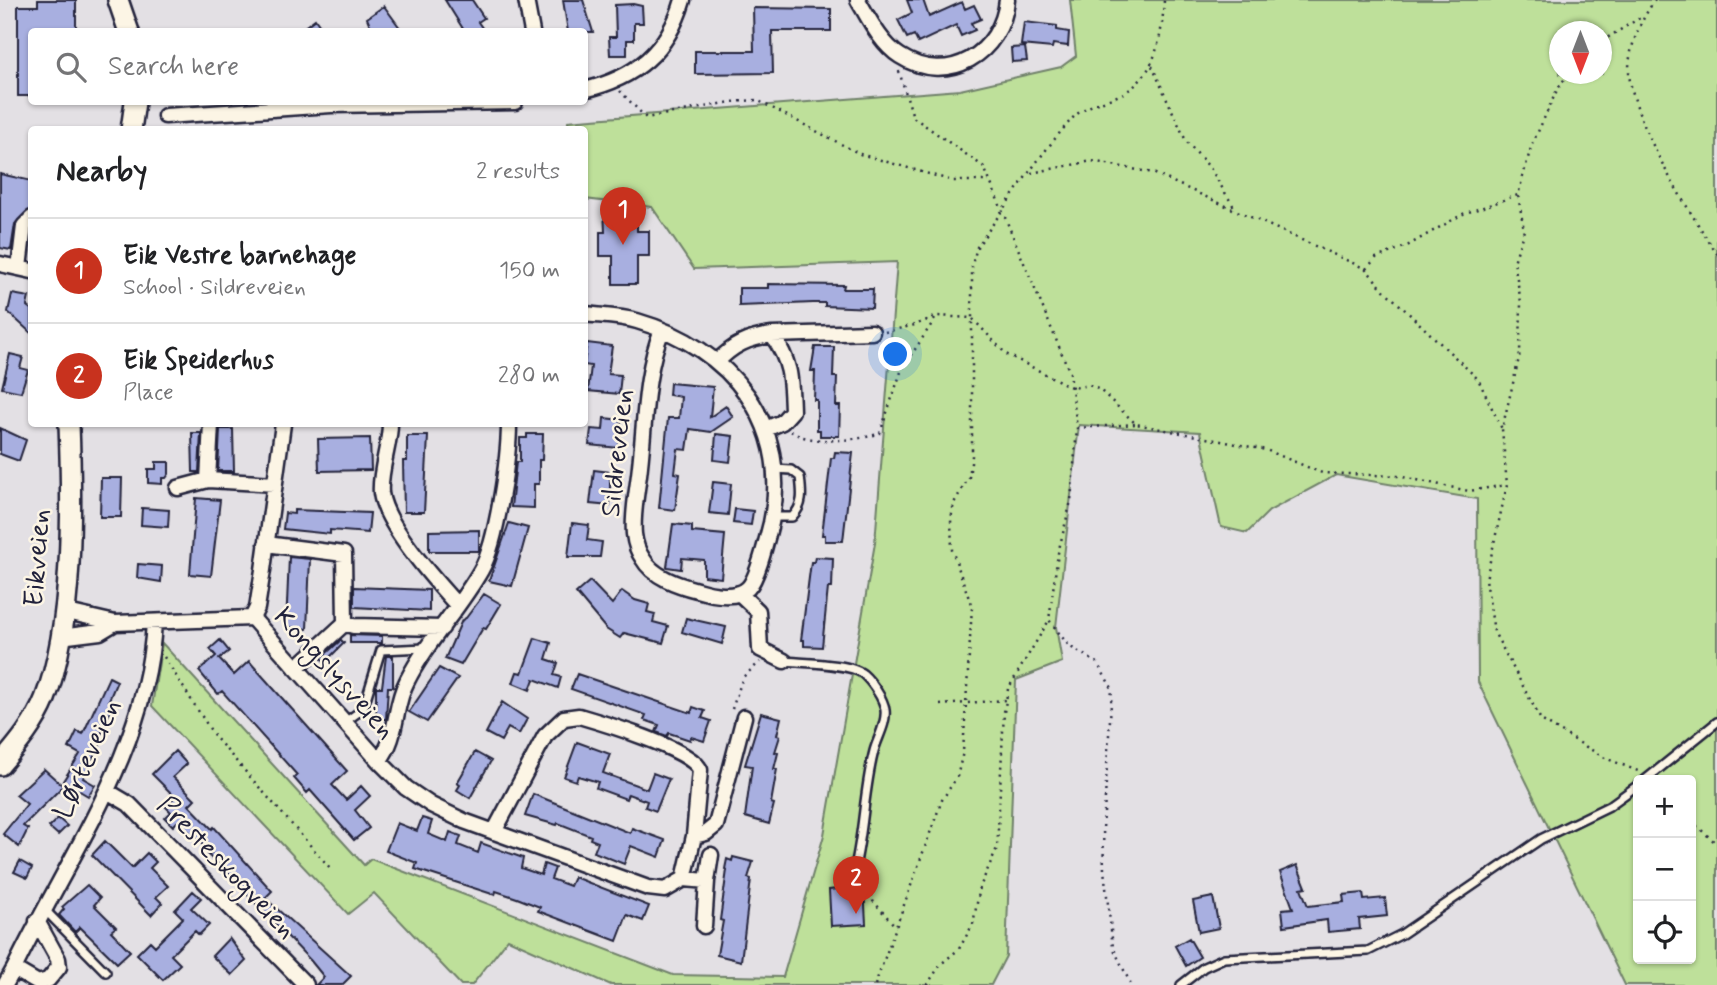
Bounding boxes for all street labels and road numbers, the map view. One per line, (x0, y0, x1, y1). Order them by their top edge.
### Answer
street label: Sildreveien (593, 387, 643, 519)
street label: Eikveien (16, 508, 60, 608)
street label: Kongslysveien (263, 600, 403, 750)
street label: Lørteveien (45, 693, 131, 825)
street label: Presteskogveien (147, 788, 304, 949)

